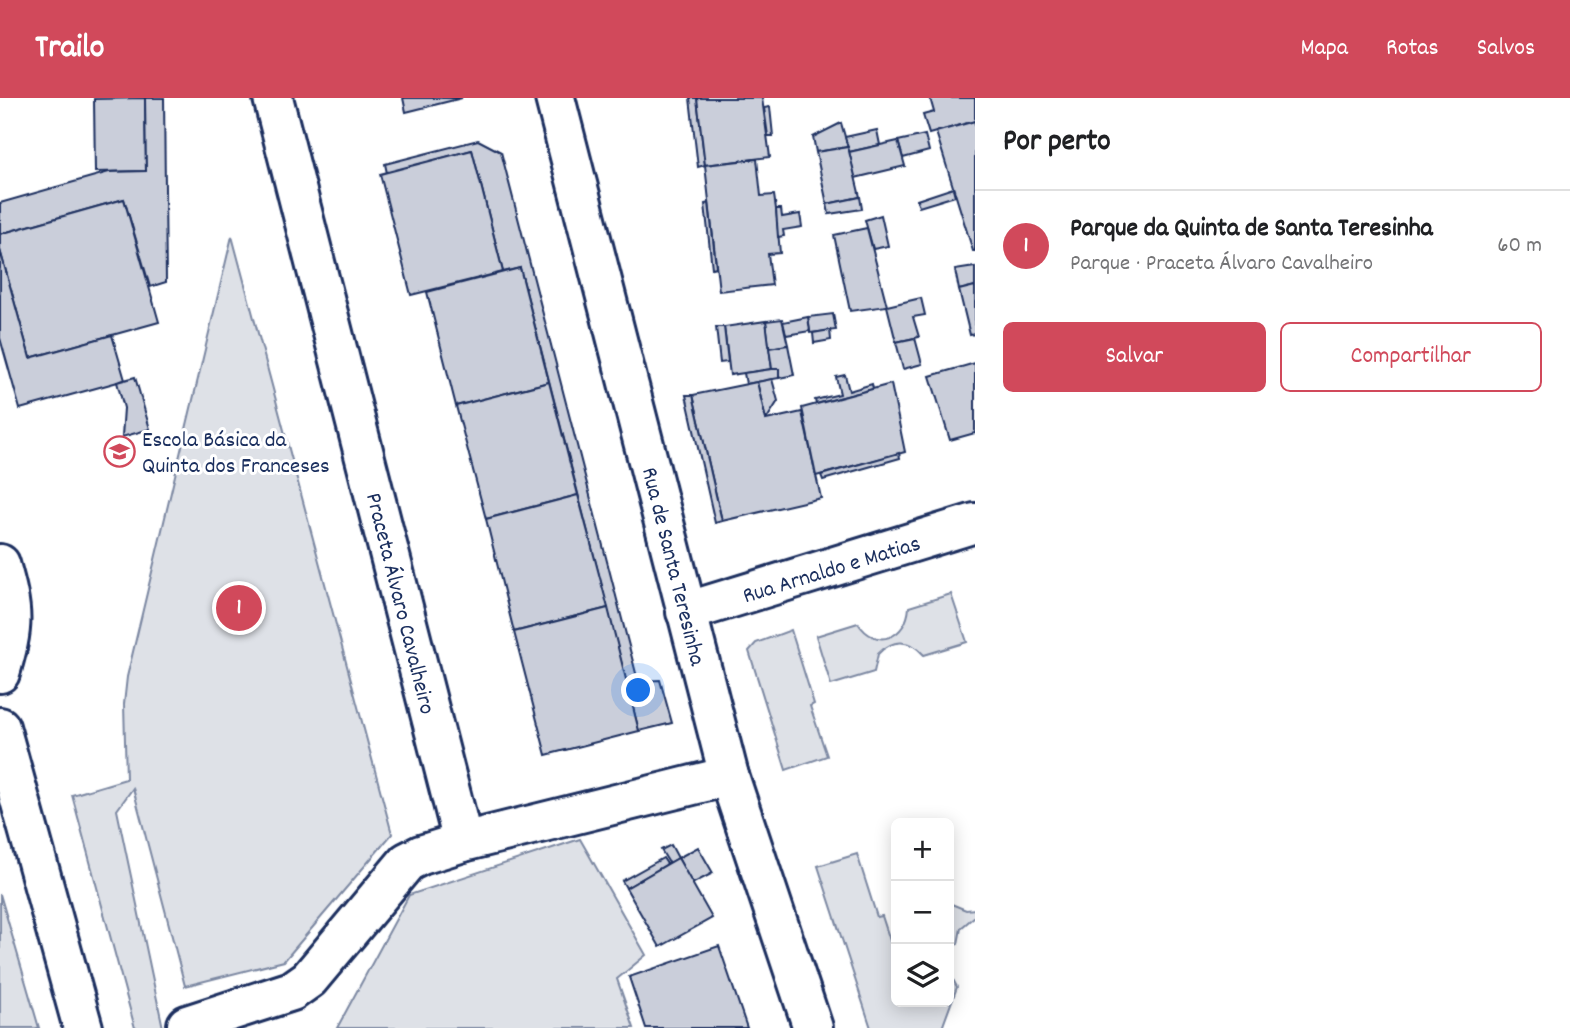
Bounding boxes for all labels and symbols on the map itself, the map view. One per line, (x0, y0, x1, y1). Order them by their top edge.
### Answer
place label: Escola Básica da Quinta dos Franceses (142, 425, 330, 484)
school or university icon: Escola Básica da Quinta dos Franceses (102, 434, 136, 468)
street label: Rua de Santa Teresinha (631, 464, 712, 671)
street label: Praceta Álvaro Cavalheiro (355, 490, 442, 718)
street label: Rua Arnaldo e Matias (739, 529, 925, 614)
pin: 1 (216, 582, 262, 634)
your location (621, 673, 655, 707)

